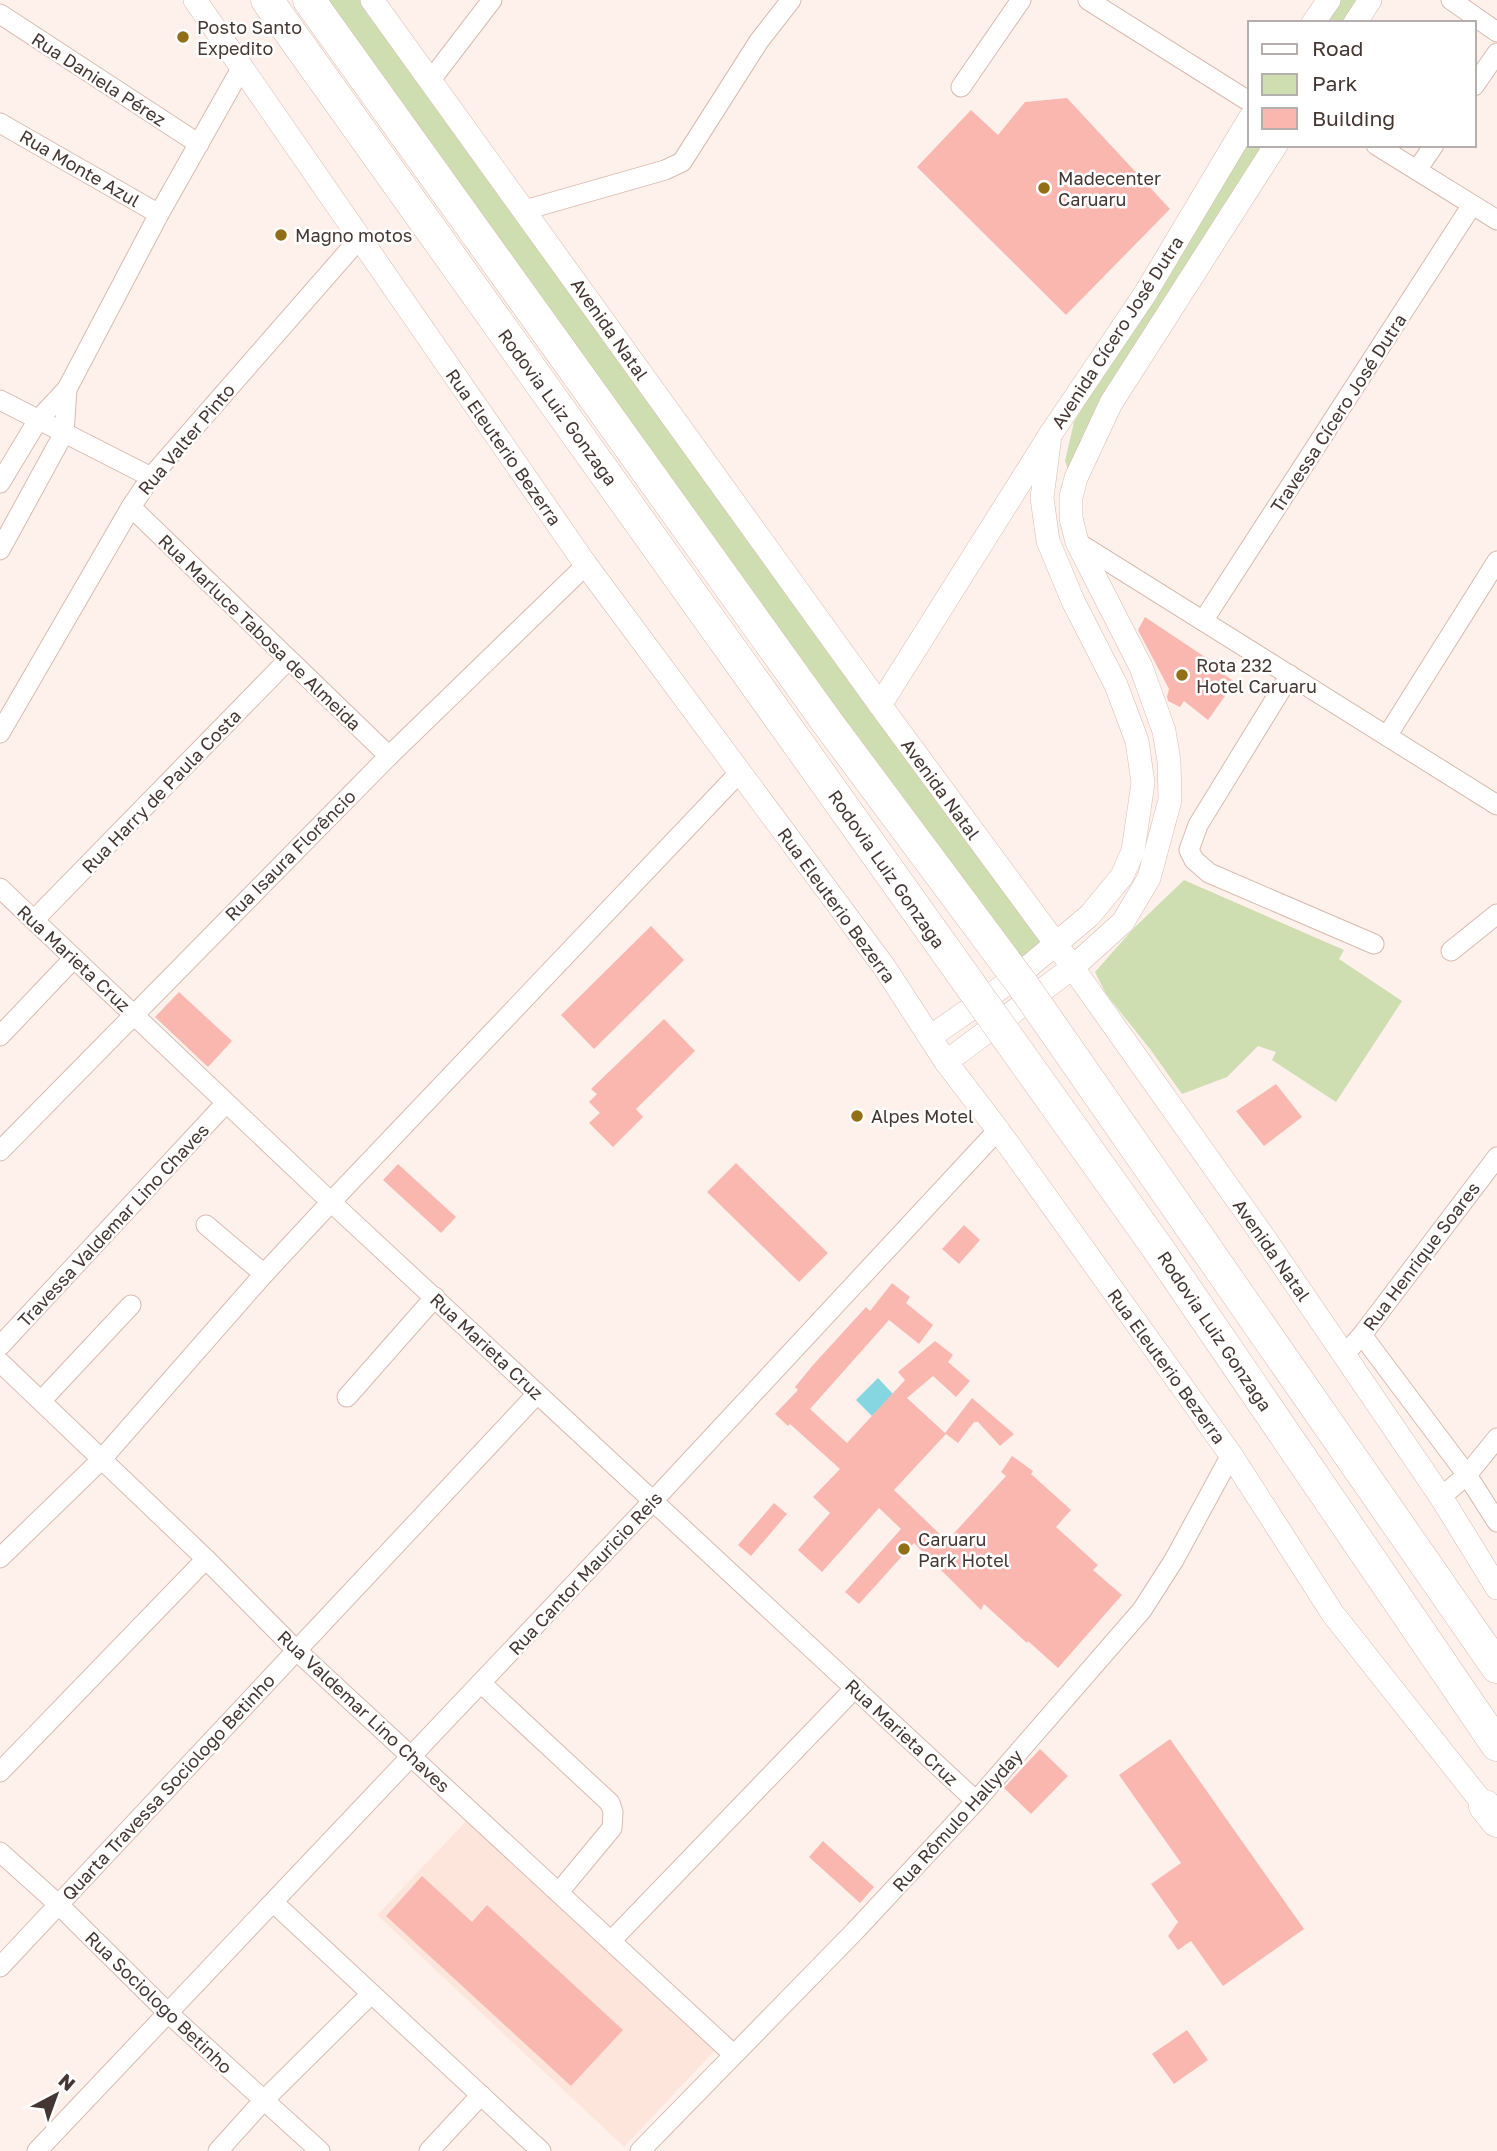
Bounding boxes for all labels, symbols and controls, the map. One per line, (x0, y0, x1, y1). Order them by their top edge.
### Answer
place label: Posto Santo Expedito (197, 16, 302, 59)
legend (1248, 21, 1476, 147)
street label: Rua Daniela Pérez (28, 27, 170, 131)
marker: Posto Santo Expedito (175, 29, 191, 45)
text: Road (1312, 35, 1363, 61)
text: Park (1312, 70, 1358, 96)
text: Building (1312, 105, 1395, 131)
street label: Rua Monte Azul (16, 125, 144, 211)
place label: Madecenter Caruaru (1058, 167, 1161, 210)
marker: Madecenter Caruaru (1036, 180, 1052, 196)
place label: Magno motos (295, 224, 412, 246)
marker: Magno motos (273, 227, 289, 243)
street label: Avenida Cícero José Dutra (1046, 232, 1188, 432)
street label: Avenida Natal (567, 274, 653, 384)
street label: Travessa Cícero José Dutra (1265, 310, 1411, 516)
street label: Rodovia Luiz Gonzaga (494, 324, 622, 490)
street label: Rua Eleuterio Bezerra (442, 364, 566, 530)
street label: Rua Valter Pinto (133, 379, 239, 499)
street label: Rua Marluce Tabosa de Almeida (154, 529, 366, 735)
place label: Rota 232 Hotel Caruaru (1196, 654, 1317, 697)
marker: Rota 232 Hotel Caruaru (1174, 667, 1190, 683)
street label: Rua Harry de Paula Costa (77, 704, 245, 878)
street label: Avenida Natal (897, 734, 985, 844)
street label: Rua Isaura Florêncio (220, 785, 360, 925)
street label: Rodovia Luiz Gonzaga (824, 786, 950, 952)
street label: Rua Eleuterio Bezerra (773, 823, 901, 987)
street label: Rua Marieta Cruz (13, 900, 135, 1016)
place label: Alpes Motel (871, 1105, 974, 1127)
marker: Alpes Motel (849, 1108, 865, 1124)
street label: Travessa Valdemar Lino Chaves (13, 1119, 213, 1331)
street label: Rua Henrique Soares (1358, 1177, 1484, 1335)
street label: Avenida Natal (1229, 1195, 1315, 1305)
street label: Rodovia Luiz Gonzaga (1153, 1247, 1277, 1415)
street label: Rua Eleuterio Bezerra (1103, 1284, 1231, 1448)
street label: Rua Marieta Cruz (426, 1288, 548, 1404)
street label: Rua Cantor Mauricio Reis (503, 1487, 667, 1659)
place label: Caruaru Park Hotel (918, 1528, 1010, 1571)
marker: Caruaru Park Hotel (896, 1541, 912, 1557)
street label: Rua Valdemar Lino Chaves (273, 1625, 455, 1797)
street label: Quarta Travessa Sociologo Betinho (57, 1669, 279, 1905)
street label: Rua Marieta Cruz (841, 1674, 963, 1790)
street label: Rua Rômulo Hallyday (887, 1744, 1027, 1896)
street label: Rua Sociologo Betinho (81, 1926, 237, 2078)
north arrow (21, 2060, 91, 2130)
text: N (54, 2068, 80, 2095)

